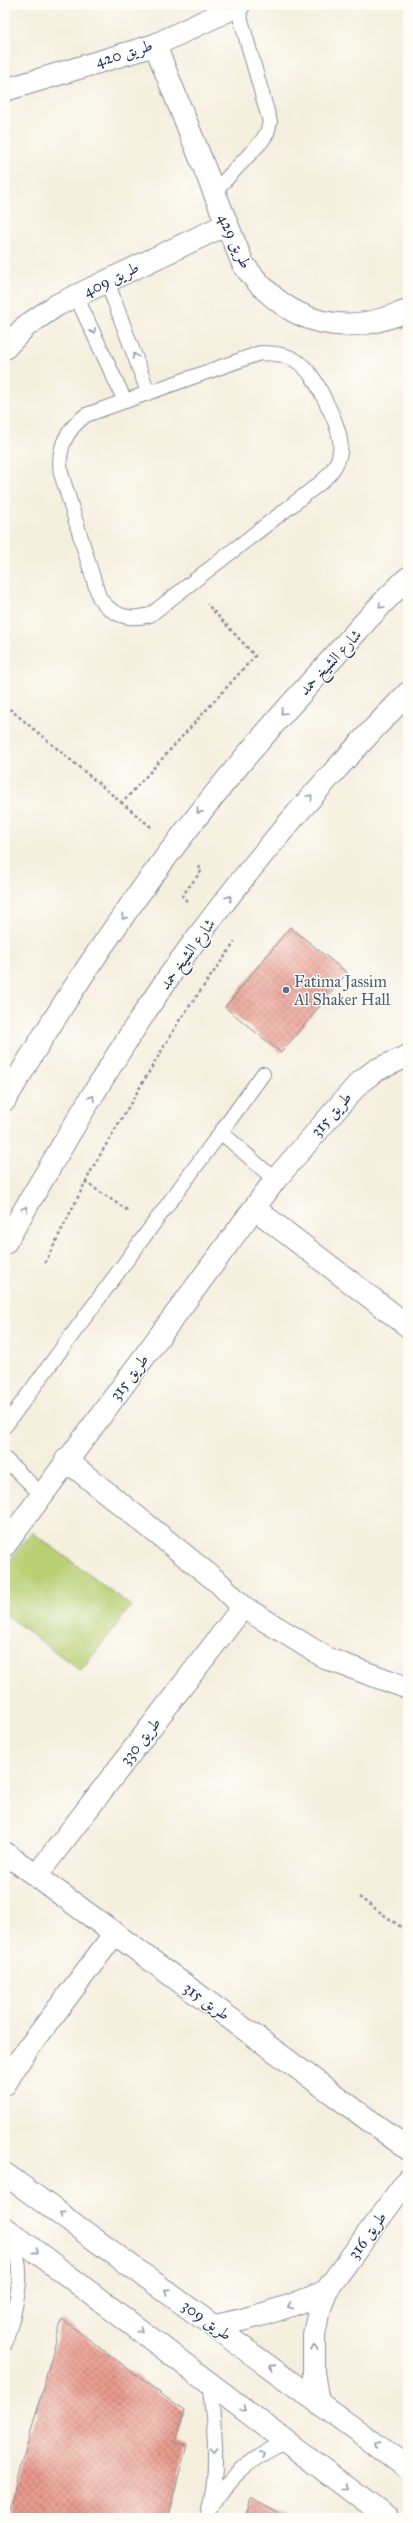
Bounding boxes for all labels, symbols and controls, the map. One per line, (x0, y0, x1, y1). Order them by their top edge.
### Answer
street label: طريق 420 (93, 35, 155, 72)
street label: طريق 429 (213, 211, 256, 272)
street label: طريق 409 (80, 257, 142, 301)
one-way arrow (88, 328, 96, 335)
one-way arrow (131, 352, 139, 359)
one-way arrow (378, 601, 386, 609)
street label: شارع الشيخ حمد (295, 625, 369, 702)
one-way arrow (280, 707, 288, 715)
one-way arrow (306, 795, 313, 802)
one-way arrow (197, 807, 204, 814)
one-way arrow (224, 896, 231, 903)
one-way arrow (121, 913, 129, 920)
street label: شارع الشيخ حمد (155, 915, 223, 996)
place label: Fatima Jassim Al Shaker Hall (293, 972, 391, 1009)
marker: Fatima Jassim Al Shaker Hall (281, 985, 291, 995)
street label: طريق 315 (307, 1088, 356, 1141)
one-way arrow (87, 1095, 94, 1102)
one-way arrow (20, 1206, 28, 1213)
street label: طريق 315 (106, 1350, 153, 1404)
street label: طريق 330 (116, 1714, 165, 1769)
street label: طريق 315 (179, 1978, 234, 2025)
street label: طريق 316 (344, 2208, 391, 2263)
one-way arrow (59, 2212, 66, 2219)
one-way arrow (32, 2247, 39, 2254)
one-way arrow (164, 2288, 171, 2296)
street label: طريق 309 (178, 2296, 236, 2345)
one-way arrow (287, 2302, 294, 2310)
one-way arrow (135, 2326, 142, 2333)
one-way arrow (309, 2345, 318, 2351)
one-way arrow (270, 2365, 277, 2372)
one-way arrow (238, 2405, 245, 2412)
one-way arrow (374, 2442, 381, 2449)
one-way arrow (210, 2447, 218, 2453)
one-way arrow (258, 2451, 265, 2458)
one-way arrow (341, 2484, 348, 2491)

